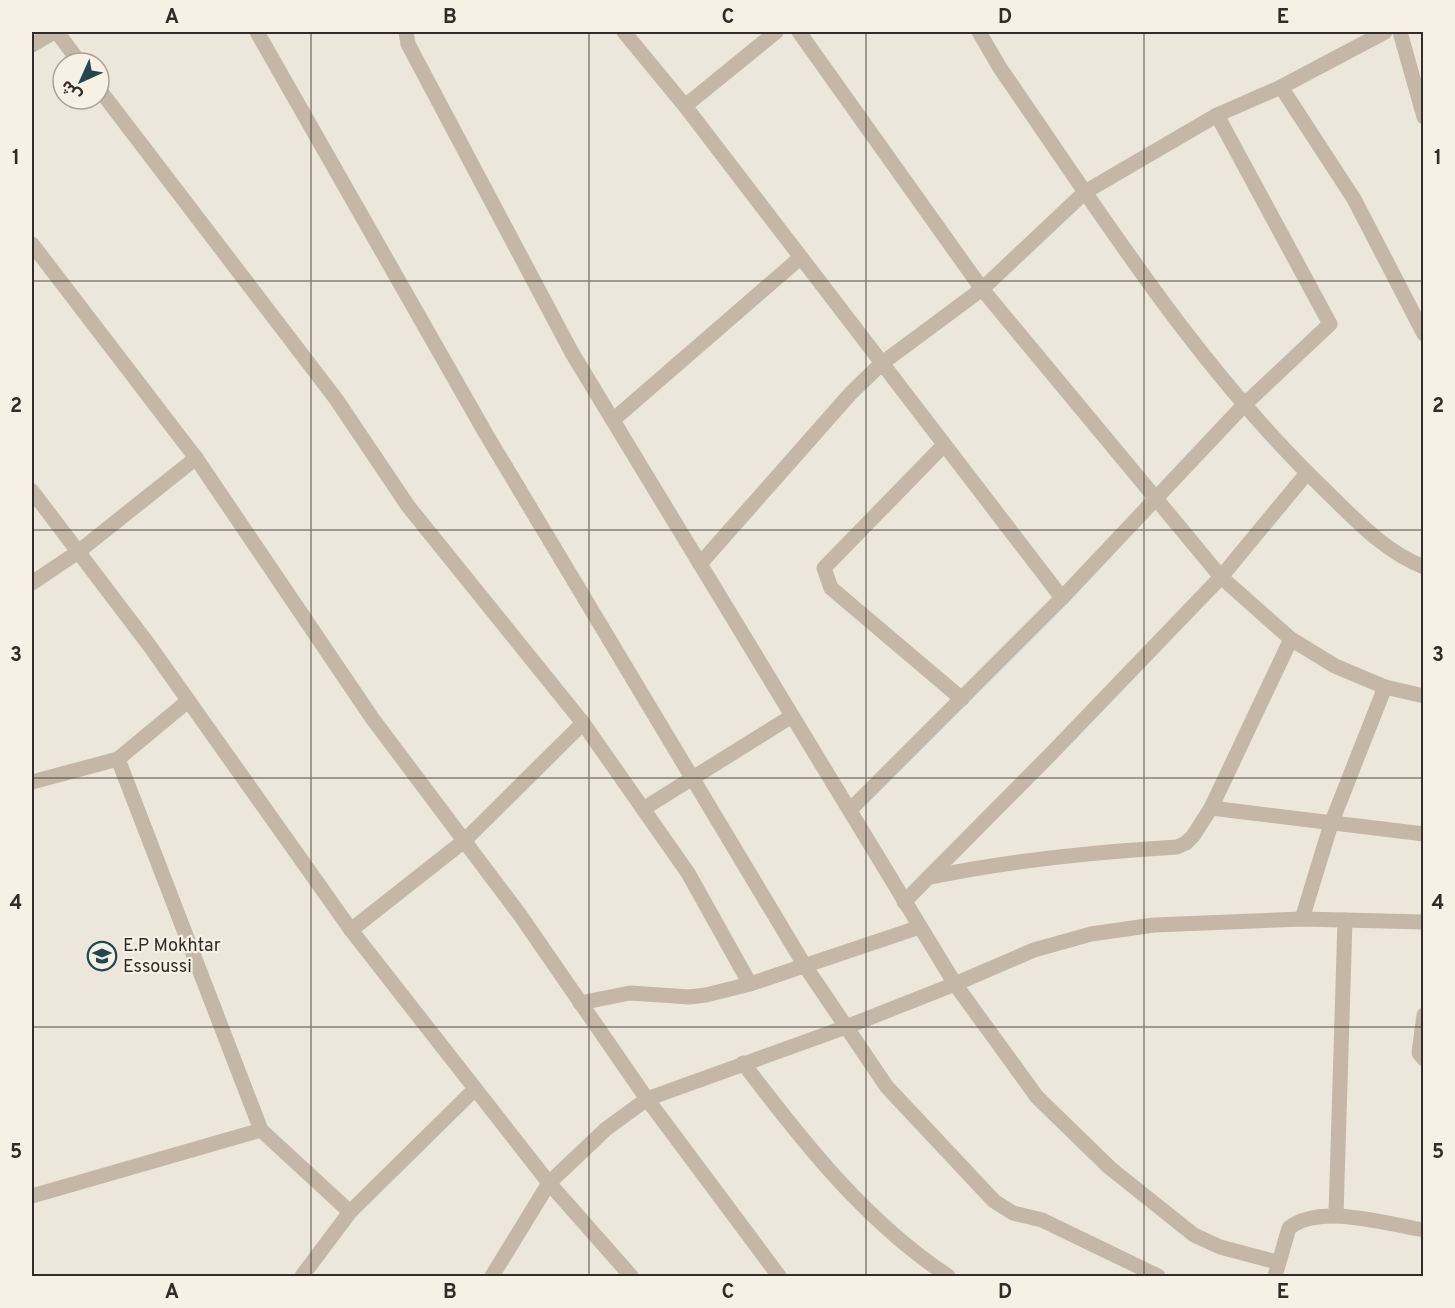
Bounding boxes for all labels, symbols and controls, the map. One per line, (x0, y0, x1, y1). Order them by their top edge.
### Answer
text: A (165, 5, 179, 31)
text: B (443, 5, 457, 31)
text: C (722, 5, 734, 31)
text: D (998, 5, 1012, 31)
text: E (1277, 5, 1289, 31)
north arrow (51, 51, 111, 111)
text: ش (57, 75, 87, 105)
text: 1 (12, 146, 20, 172)
text: 1 (1434, 146, 1442, 172)
text: 2 (10, 394, 22, 420)
text: 2 (1432, 394, 1444, 420)
text: 3 (10, 643, 22, 669)
text: 3 (1432, 643, 1444, 669)
text: 4 (10, 891, 22, 917)
text: 4 (1432, 891, 1444, 917)
place label: E.P Mokhtar Essoussi (123, 935, 221, 979)
school or university icon: E.P Mokhtar Essoussi (86, 940, 118, 972)
text: 5 (10, 1140, 22, 1166)
text: 5 (1432, 1140, 1444, 1166)
text: A (165, 1280, 179, 1306)
text: B (443, 1280, 457, 1306)
text: C (722, 1280, 734, 1306)
text: D (998, 1280, 1012, 1306)
text: E (1277, 1280, 1289, 1306)

